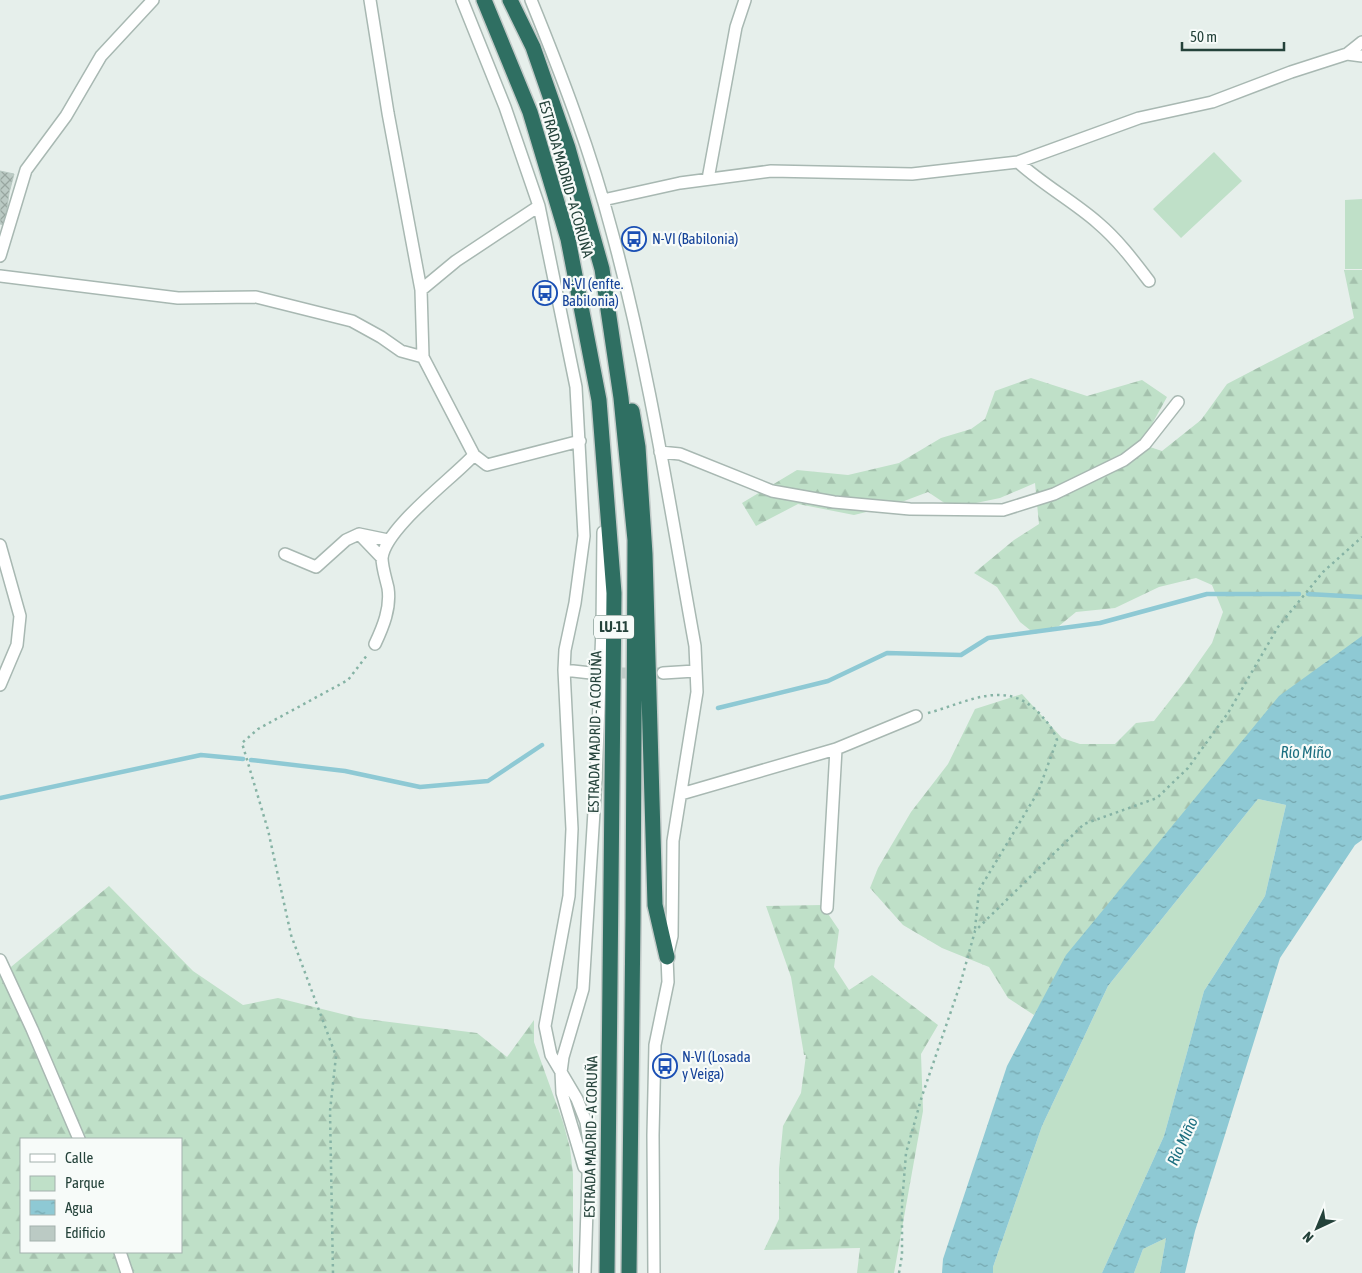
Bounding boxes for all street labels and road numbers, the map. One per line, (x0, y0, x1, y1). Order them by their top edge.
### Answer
street label: ESTRADA MADRID - A CORUÑA (536, 98, 597, 260)
road number: LU-11 (594, 616, 634, 638)
street label: ESTRADA MADRID - A CORUÑA (585, 650, 604, 813)
street label: ESTRADA MADRID - A CORUÑA (581, 1055, 600, 1218)

